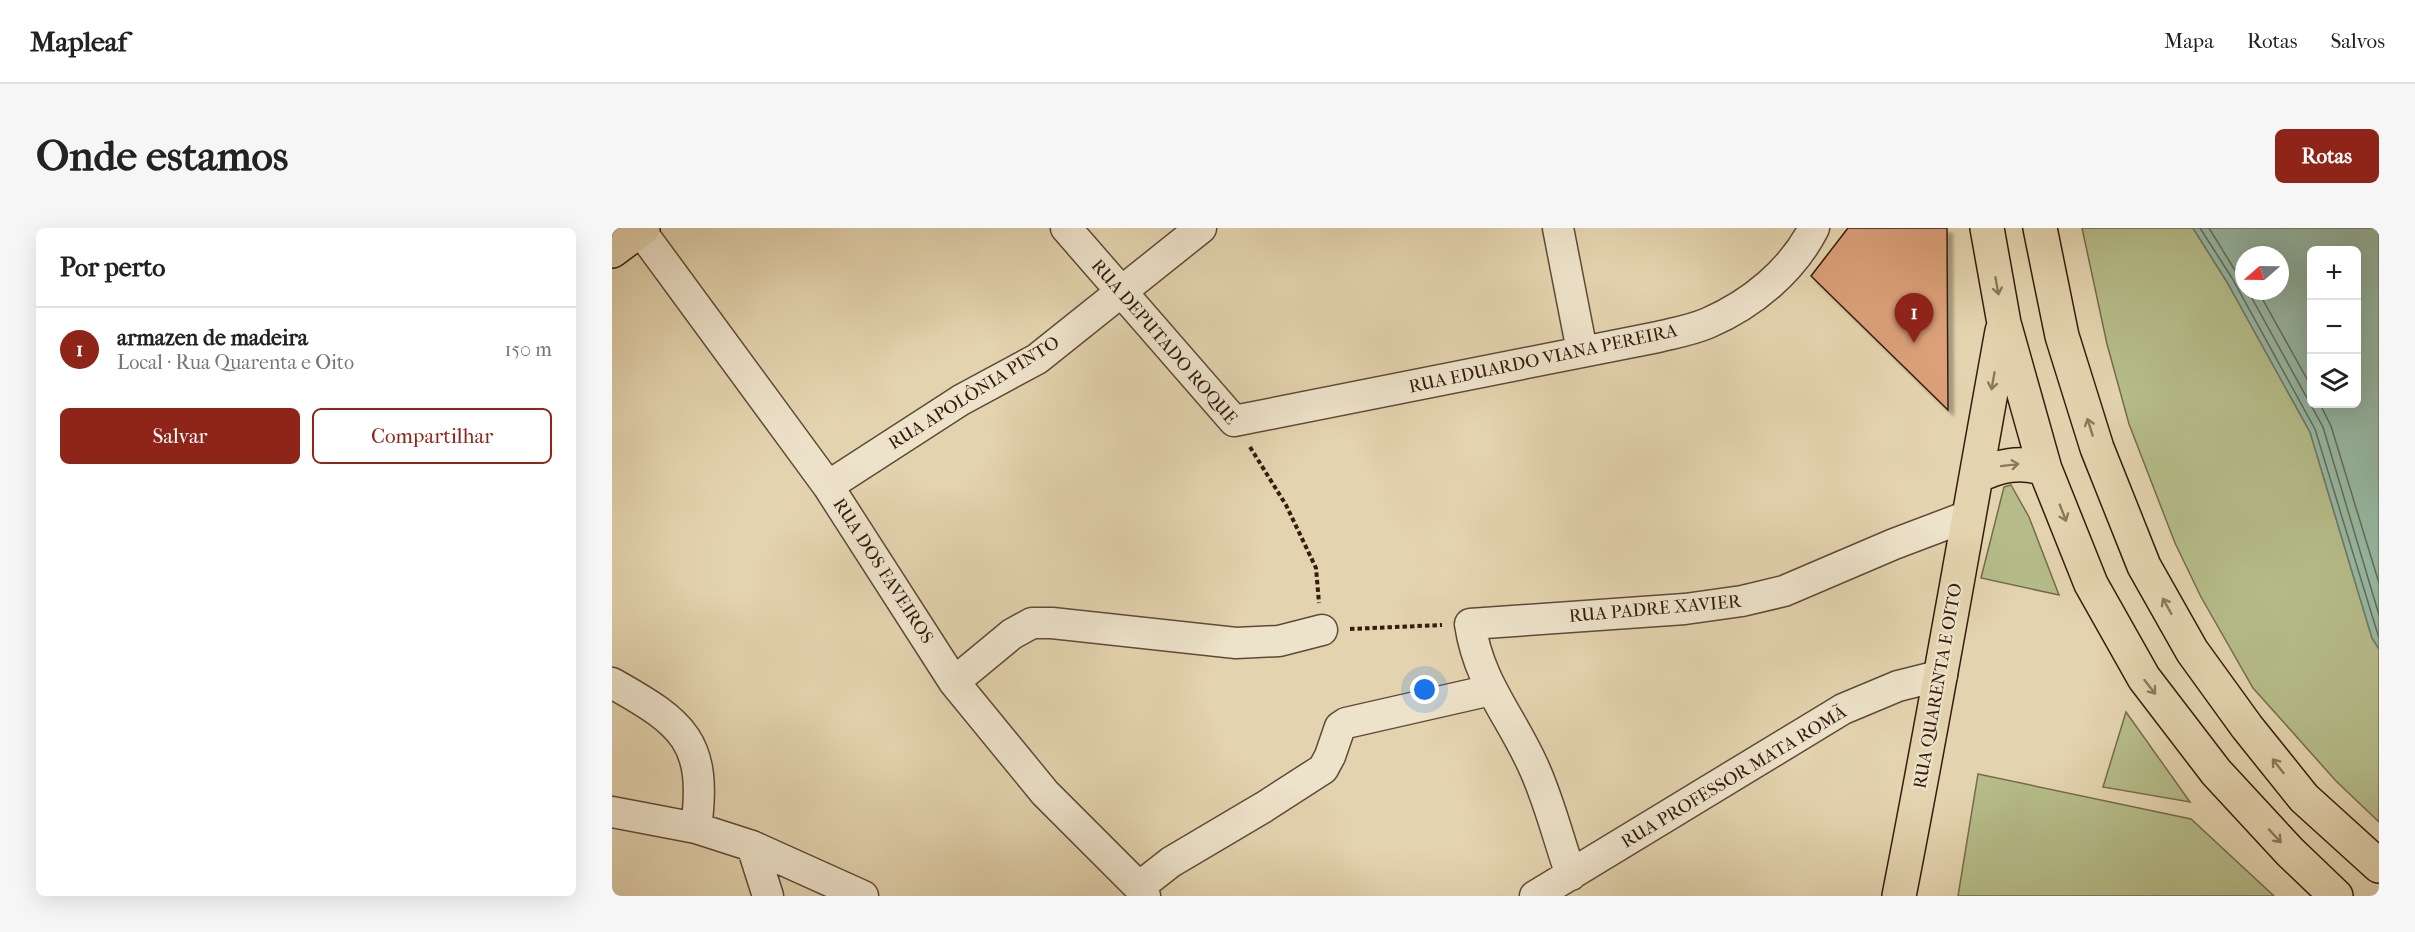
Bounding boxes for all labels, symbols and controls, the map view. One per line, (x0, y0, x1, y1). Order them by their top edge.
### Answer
text: Mapleaf (30, 25, 127, 58)
text: Mapa (2164, 29, 2214, 53)
text: Rotas (2247, 29, 2297, 53)
text: Salvos (2330, 29, 2385, 53)
button: Rotas (2275, 129, 2379, 183)
text: Onde estamos (36, 132, 288, 181)
north arrow (2235, 246, 2289, 300)
map controls (2307, 246, 2361, 408)
button: + (2307, 246, 2361, 300)
text: Por perto (60, 252, 165, 283)
street label: RUA DEPUTADO ROQUE (1087, 255, 1241, 429)
one-way arrow (1992, 275, 2003, 295)
pin: 1 (1894, 294, 1934, 343)
button: − (2307, 300, 2361, 354)
street label: RUA EDUARDO VIANA PEREIRA (1407, 320, 1679, 398)
text: armazen de madeira (117, 325, 308, 351)
street label: RUA APOLÔNIA PINTO (884, 330, 1063, 454)
text: 1 (76, 338, 83, 361)
text: 150 m (504, 338, 552, 361)
text: Local · Rua Quarenta e Oito (117, 351, 354, 374)
button: layers (2307, 354, 2361, 408)
one-way arrow (1987, 371, 1998, 390)
button: Salvar (60, 408, 300, 464)
button: Compartilhar (312, 408, 552, 464)
one-way arrow (2084, 418, 2095, 437)
one-way arrow (1999, 460, 2019, 471)
street label: RUA DOS FAVEIROS (828, 494, 938, 648)
one-way arrow (2058, 503, 2069, 522)
street label: RUA QUARENTA E OITO (1910, 582, 1966, 790)
street label: RUA PADRE XAVIER (1568, 591, 1743, 627)
one-way arrow (2161, 598, 2173, 615)
your location (1410, 675, 1439, 704)
one-way arrow (2144, 678, 2156, 694)
street label: RUA PROFESSOR MATA ROMÃ (1617, 700, 1851, 853)
one-way arrow (2272, 758, 2285, 774)
one-way arrow (2268, 828, 2282, 843)

